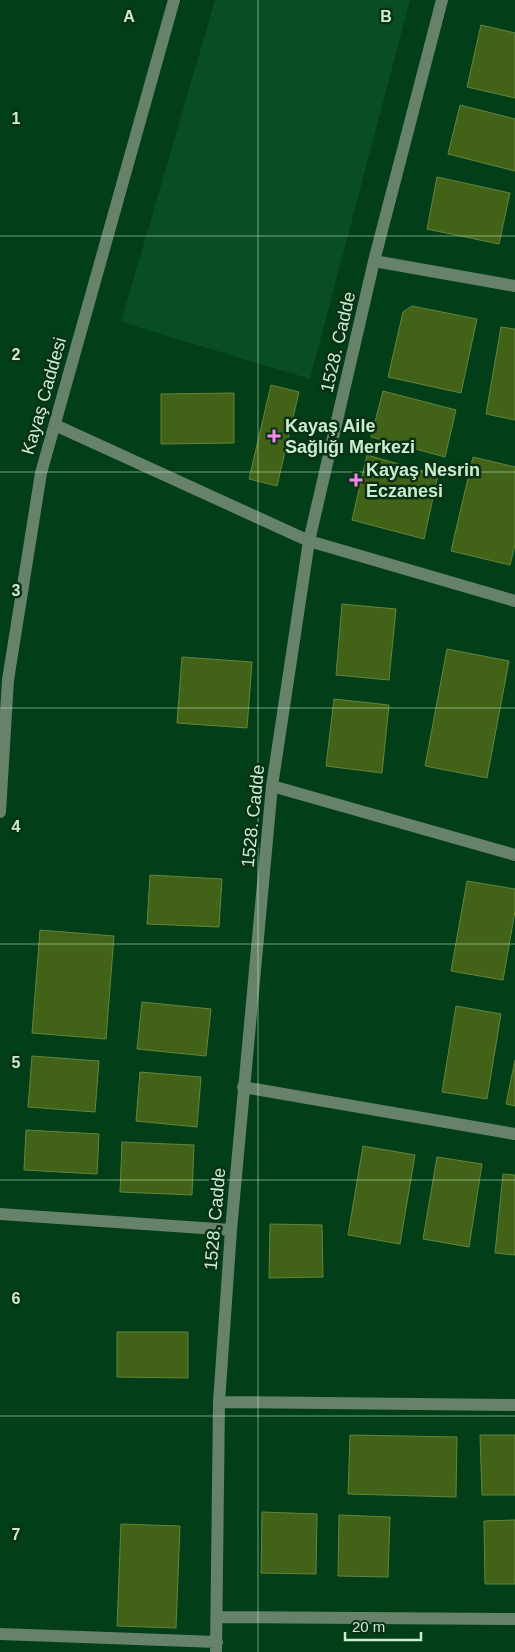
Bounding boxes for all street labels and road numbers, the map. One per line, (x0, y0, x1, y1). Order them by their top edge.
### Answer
street label: 1528. Cadde (317, 290, 359, 394)
street label: Kayaş Caddesi (18, 335, 70, 457)
street label: 1528. Cadde (238, 764, 268, 868)
street label: 1528. Cadde (201, 1167, 229, 1271)

